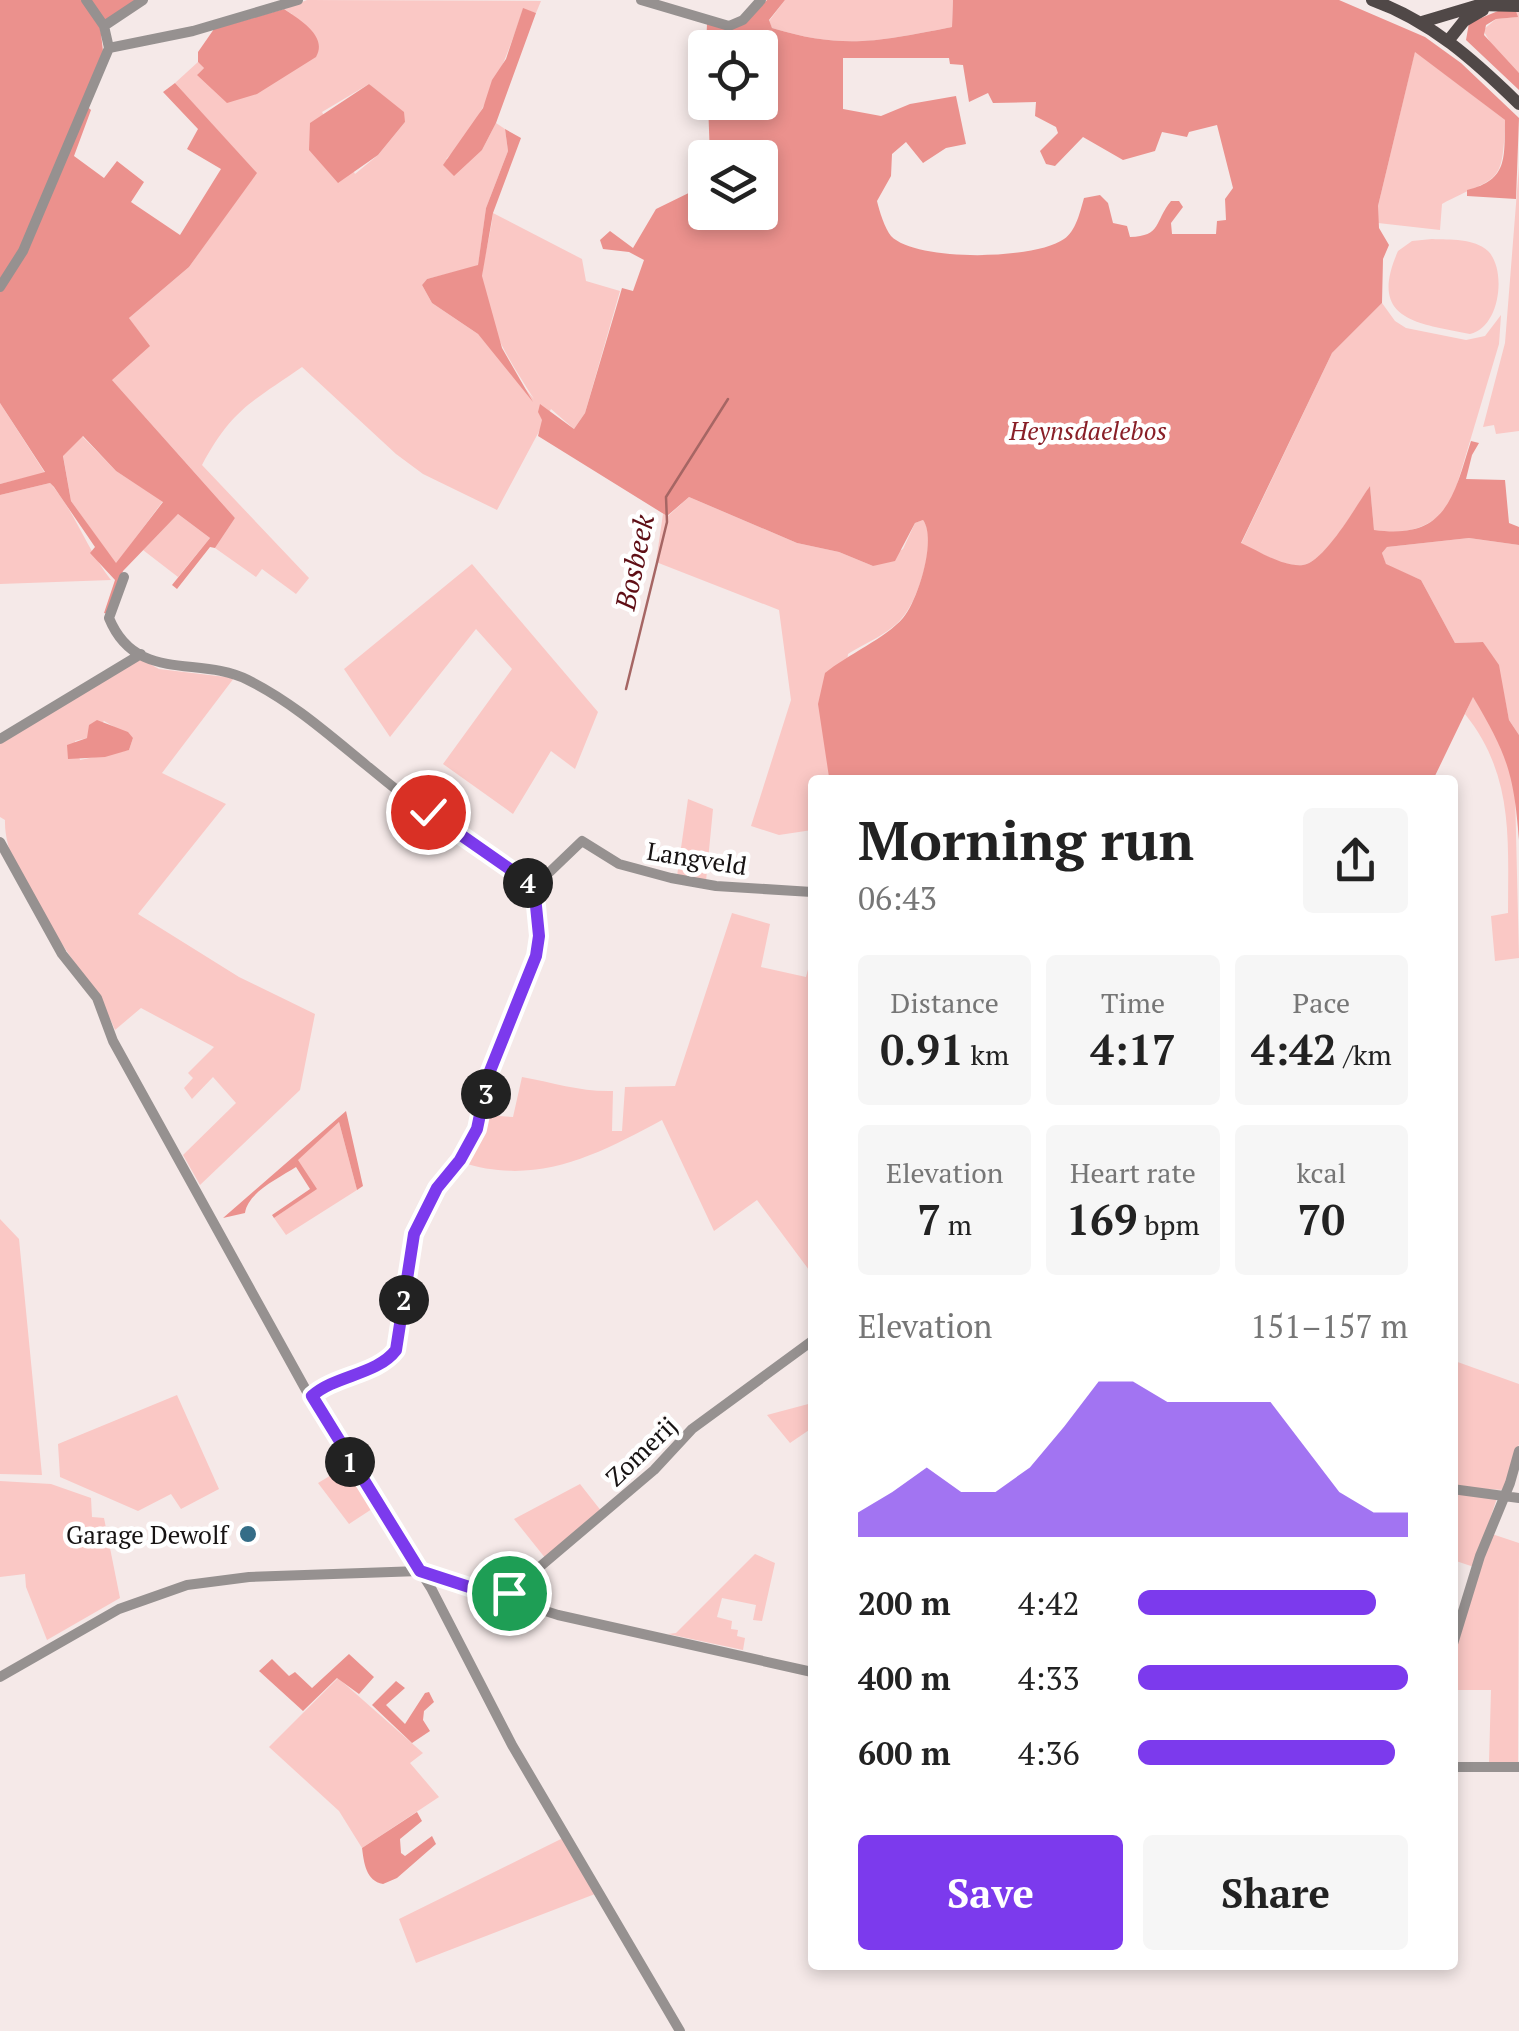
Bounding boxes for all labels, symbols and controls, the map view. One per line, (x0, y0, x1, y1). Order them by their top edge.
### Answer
map controls (688, 30, 778, 230)
button: locate (688, 30, 778, 120)
button: layers (688, 140, 778, 230)
park label: Heynsdaelebos (1008, 414, 1167, 447)
water label: Bosbeek (606, 510, 662, 614)
pin (386, 770, 471, 855)
icon: check (401, 785, 456, 840)
text: Morning run (858, 803, 1194, 876)
button: share (1303, 808, 1408, 913)
street label: Langveld (645, 834, 749, 882)
pin: 4 (503, 858, 553, 908)
text: 4 (520, 864, 536, 901)
text: 06:43 (858, 877, 937, 919)
text: Distance (891, 984, 999, 1021)
text: Time (1101, 984, 1165, 1021)
text: Pace (1293, 984, 1350, 1021)
text: 0.91 (880, 1021, 964, 1077)
text: 4:17 (1090, 1021, 1176, 1077)
text: 4:42 (1251, 1021, 1337, 1077)
text: km (964, 1036, 1009, 1073)
text: /km (1337, 1036, 1392, 1073)
pin: 3 (461, 1069, 511, 1119)
text: 3 (478, 1075, 494, 1112)
text: Elevation (886, 1154, 1003, 1191)
text: Heart rate (1070, 1154, 1196, 1191)
text: kcal (1296, 1154, 1346, 1191)
text: 7 (917, 1191, 941, 1247)
text: 169 (1066, 1191, 1138, 1247)
text: 70 (1298, 1191, 1345, 1247)
text: m (941, 1206, 972, 1243)
text: bpm (1138, 1206, 1200, 1243)
pin: 2 (379, 1275, 429, 1325)
text: 2 (396, 1281, 412, 1318)
text: Elevation (858, 1305, 992, 1347)
text: 151–157 m (1250, 1305, 1408, 1347)
street label: Zomerij (598, 1409, 684, 1493)
pin: 1 (325, 1437, 375, 1487)
text: 1 (342, 1443, 358, 1480)
place label: Garage Dewolf (66, 1518, 229, 1551)
marker: Garage Dewolf (237, 1523, 259, 1545)
pin (467, 1551, 552, 1636)
icon: arrive (482, 1566, 537, 1621)
text: 200 m (858, 1582, 950, 1624)
text: 4:42 (1018, 1582, 1080, 1624)
text: 400 m (858, 1657, 950, 1699)
text: 4:33 (1018, 1657, 1080, 1699)
text: 600 m (858, 1732, 950, 1774)
text: 4:36 (1018, 1732, 1080, 1774)
button: Save (858, 1835, 1123, 1950)
button: Share (1143, 1835, 1408, 1950)

